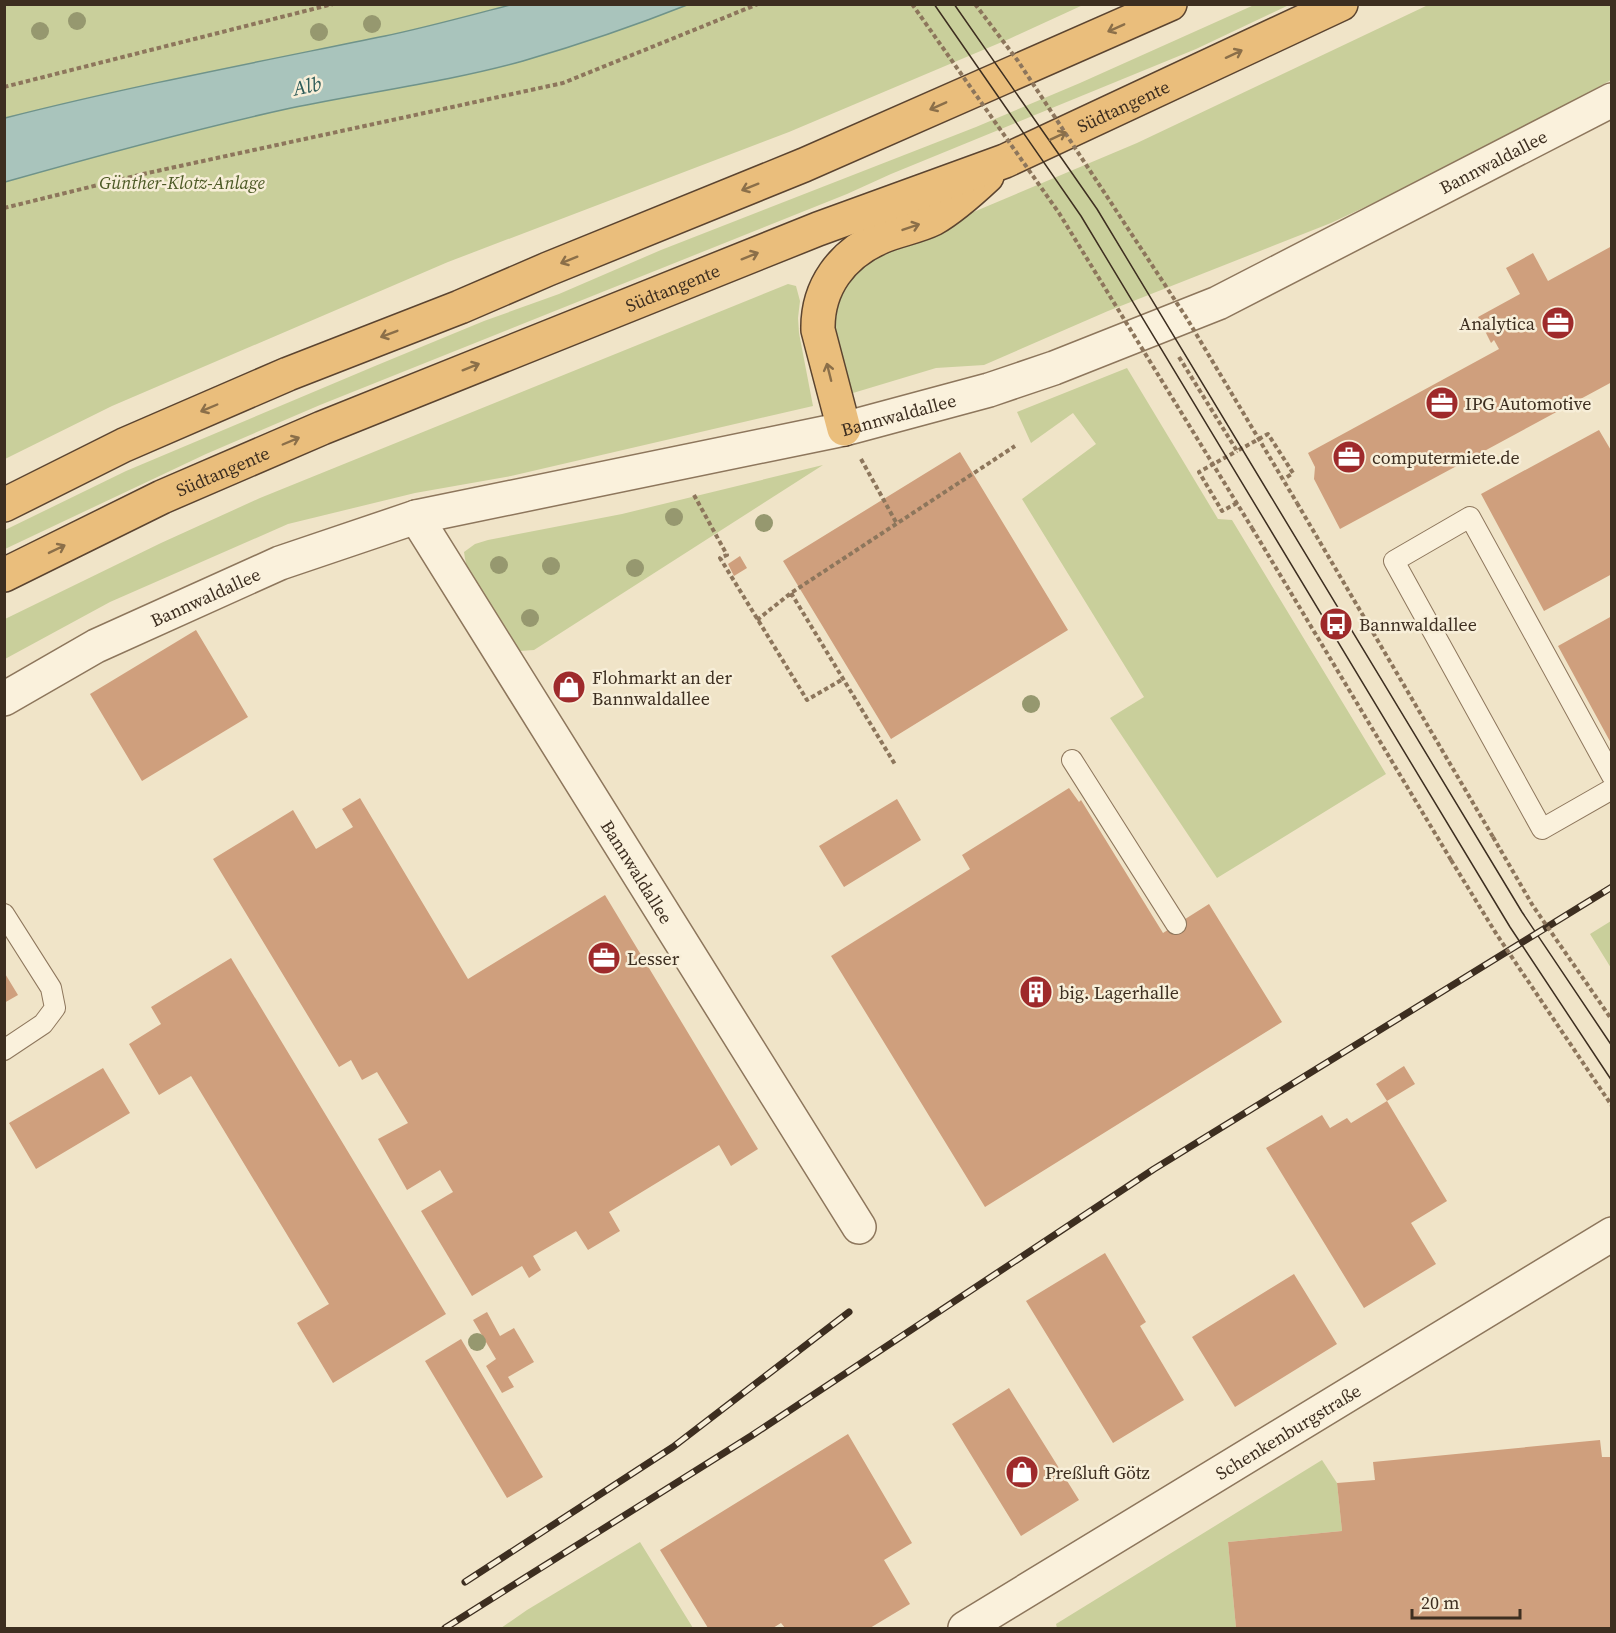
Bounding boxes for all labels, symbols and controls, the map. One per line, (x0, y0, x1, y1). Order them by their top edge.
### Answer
one-way arrow (1108, 23, 1126, 35)
one-way arrow (1225, 47, 1243, 59)
water label: Alb (289, 69, 324, 103)
street label: Südtangente (1072, 73, 1173, 138)
one-way arrow (929, 101, 947, 113)
street label: Bannwaldallee (1435, 123, 1551, 199)
one-way arrow (1048, 129, 1066, 141)
park label: Günther-Klotz-Anlage (99, 170, 265, 195)
one-way arrow (741, 182, 760, 193)
one-way arrow (901, 220, 920, 231)
one-way arrow (741, 250, 759, 261)
one-way arrow (561, 255, 579, 266)
street label: Südtangente (621, 257, 723, 318)
office icon: Analytica (1540, 305, 1576, 341)
place label: Analytica (1459, 311, 1536, 336)
one-way arrow (380, 329, 399, 340)
one-way arrow (462, 361, 480, 372)
one-way arrow (822, 363, 834, 382)
office icon: IPG Automotive (1424, 385, 1460, 421)
street label: Bannwaldallee (838, 387, 959, 442)
place label: IPG Automotive (1465, 391, 1591, 416)
one-way arrow (200, 403, 218, 414)
one-way arrow (282, 435, 300, 446)
office icon: computermiete.de (1331, 439, 1367, 475)
street label: Südtangente (172, 440, 273, 502)
place label: computermiete.de (1372, 445, 1520, 470)
one-way arrow (48, 543, 65, 555)
street label: Bannwaldallee (146, 561, 264, 632)
bus stop icon: Bannwaldallee (1318, 606, 1354, 642)
place label: Bannwaldallee (1359, 612, 1477, 637)
place label: Flohmarkt an der Bannwaldallee (592, 665, 732, 711)
shop icon: Flohmarkt an der Bannwaldallee (551, 669, 587, 705)
street label: Bannwaldallee (595, 815, 679, 928)
office icon: Lesser (586, 940, 622, 976)
place label: Lesser (627, 946, 680, 971)
building icon: big. Lagerhalle (1018, 974, 1054, 1010)
place label: big. Lagerhalle (1059, 980, 1179, 1005)
street label: Schenkenburgstraße (1210, 1378, 1365, 1485)
shop icon: Preßluft Götz (1004, 1454, 1040, 1490)
place label: Preßluft Götz (1045, 1460, 1150, 1485)
scale bar (1412, 1582, 1520, 1620)
text: 20 m (1421, 1590, 1459, 1615)

